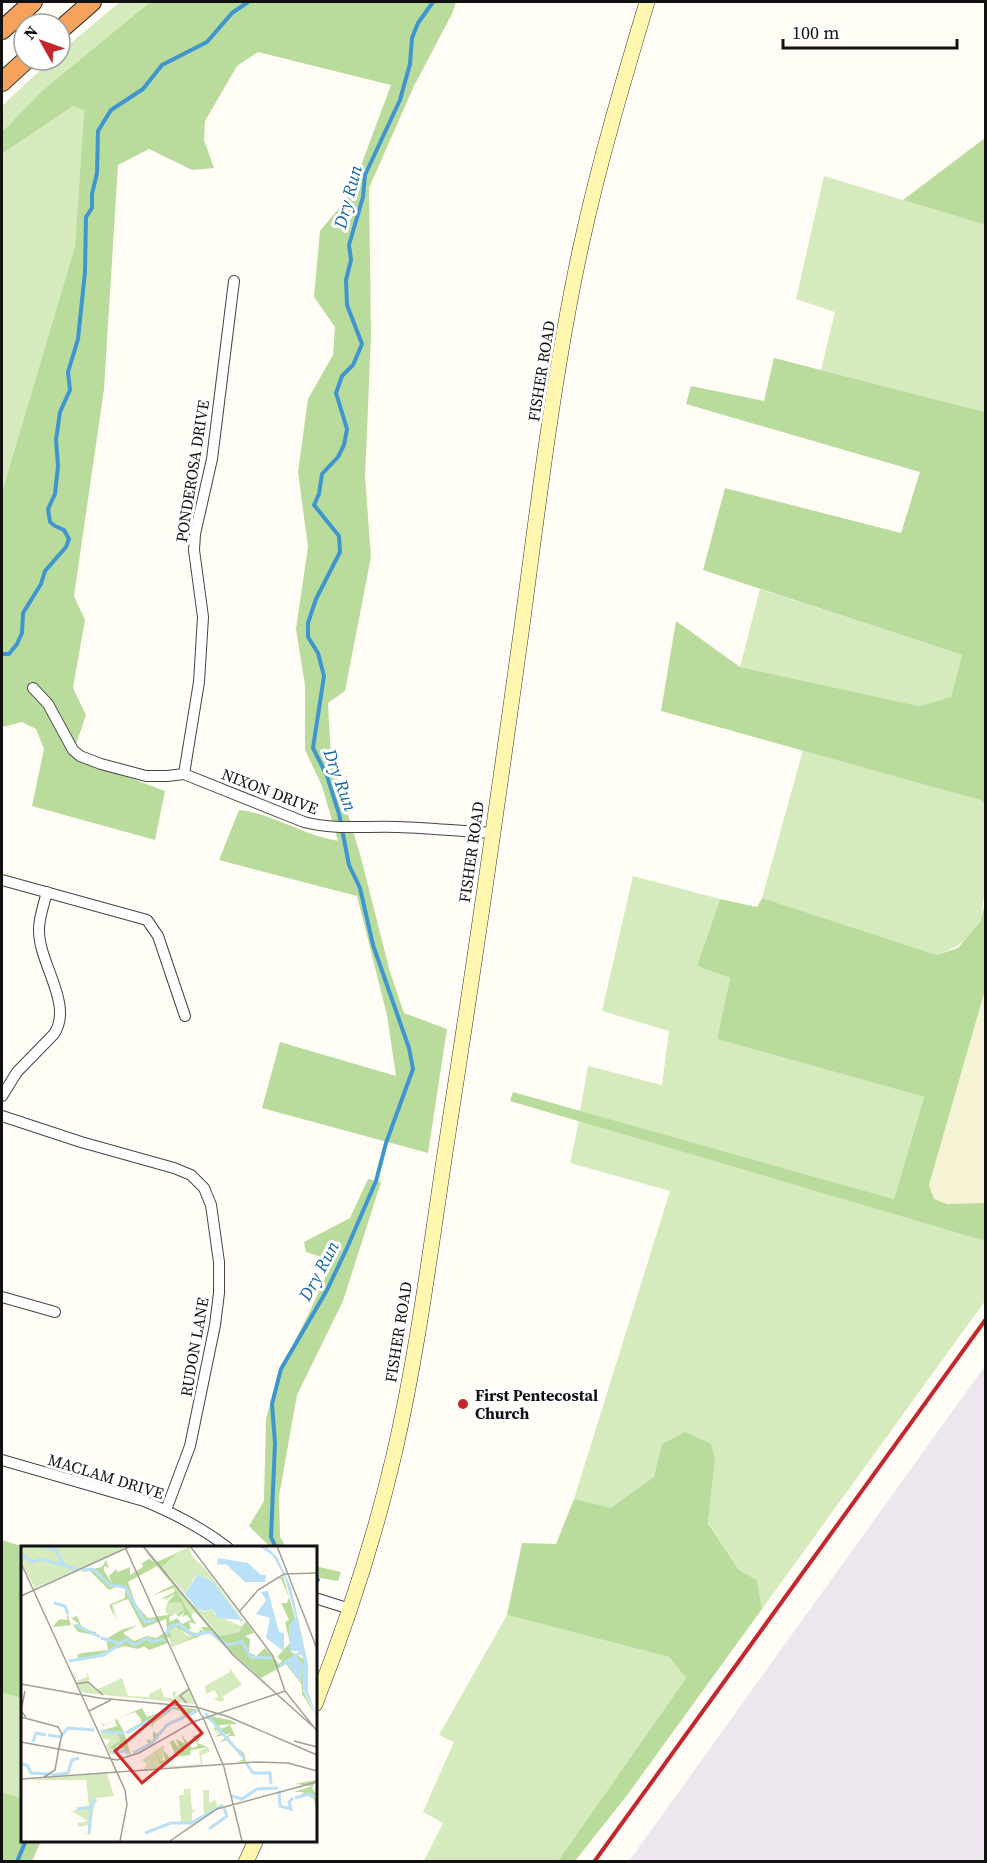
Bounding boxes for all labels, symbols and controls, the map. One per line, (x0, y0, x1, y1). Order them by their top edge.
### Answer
north arrow (12, 12, 72, 72)
scale bar (783, 12, 957, 50)
text: 100 m (792, 20, 839, 45)
text: N (18, 21, 43, 44)
water label: Dry Run (327, 162, 368, 232)
street label: FISHER ROAD (522, 319, 560, 423)
street label: PONDEROSA DRIVE (170, 398, 214, 544)
water label: Dry Run (317, 744, 363, 814)
street label: NIXON DRIVE (219, 763, 322, 820)
street label: FISHER ROAD (453, 800, 489, 904)
water label: Dry Run (292, 1236, 345, 1306)
street label: FISHER ROAD (379, 1280, 417, 1384)
street label: RUDON LANE (174, 1295, 214, 1398)
place label: First Pentecostal Church (475, 1384, 598, 1424)
marker: First Pentecostal Church (456, 1397, 470, 1411)
street label: MACLAM DRIVE (45, 1448, 167, 1504)
inset map (21, 1546, 316, 1842)

